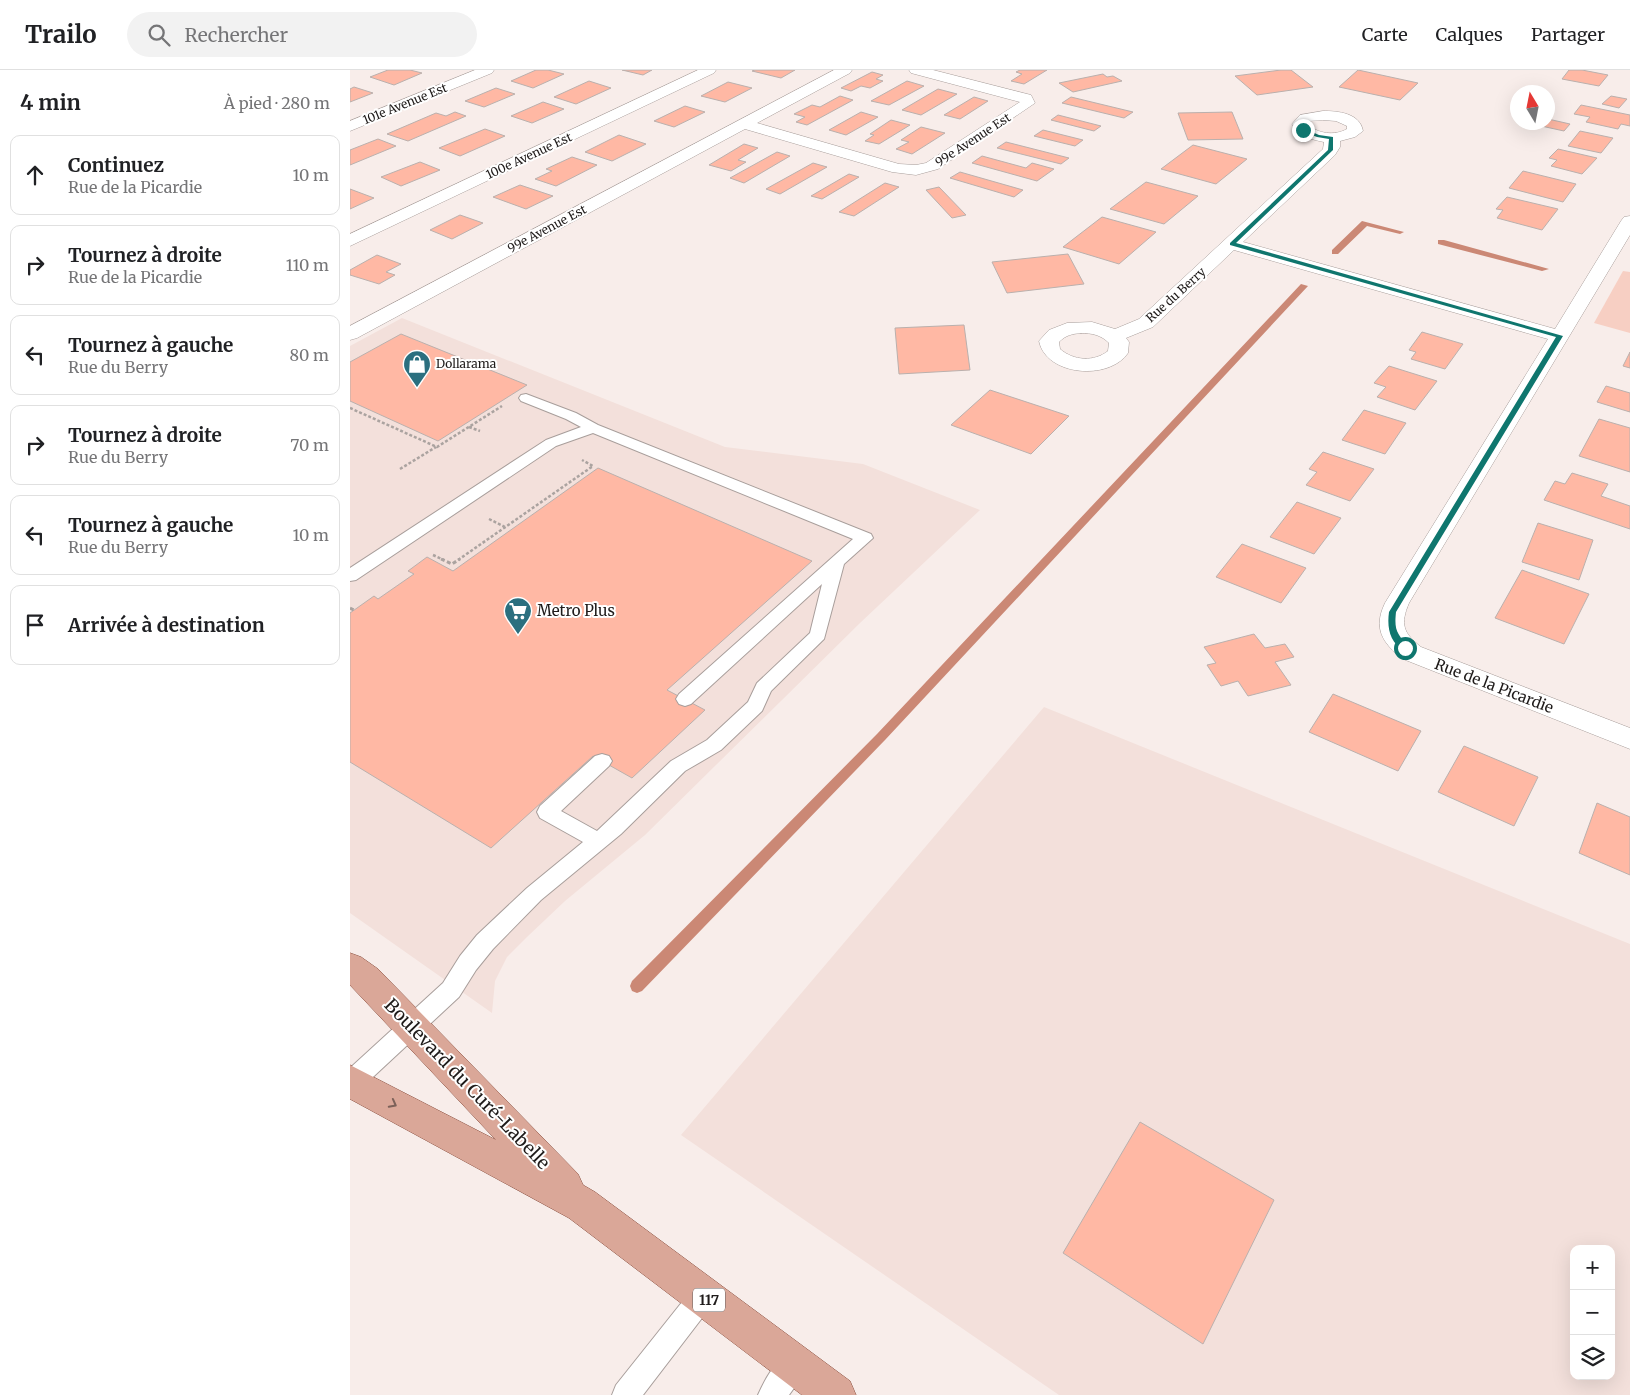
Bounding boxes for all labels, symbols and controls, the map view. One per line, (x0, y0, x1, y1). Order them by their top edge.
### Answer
search box (127, 12, 477, 57)
text: Trailo (25, 19, 97, 50)
icon: search (145, 21, 173, 49)
text: Rechercher (185, 23, 288, 47)
text: Carte (1362, 23, 1408, 46)
text: Calques (1436, 23, 1503, 46)
text: Partager (1531, 23, 1605, 46)
street label: 101e Avenue Est (360, 80, 450, 127)
north arrow (1510, 85, 1555, 130)
text: 4 min (20, 89, 81, 116)
text: À pied · 280 m (224, 93, 330, 113)
street label: 99e Avenue Est (932, 109, 1014, 170)
route end (1292, 119, 1315, 142)
street label: 100e Avenue Est (483, 129, 574, 182)
text: Continuez (68, 153, 164, 177)
icon: ahead (21, 161, 49, 189)
text: 10 m (292, 165, 329, 185)
text: Rue de la Picardie (68, 177, 202, 197)
street label: 99e Avenue Est (505, 201, 589, 256)
text: Tournez à droite (68, 243, 222, 267)
icon: right (21, 251, 49, 279)
text: 110 m (286, 255, 329, 275)
street label: Rue du Berry (1143, 264, 1209, 325)
text: Rue de la Picardie (68, 267, 202, 287)
text: Tournez à gauche (68, 333, 233, 357)
icon: left (21, 341, 49, 369)
text: 80 m (290, 345, 329, 365)
shop icon: Dollarama (402, 349, 432, 388)
place label: Dollarama (436, 356, 497, 371)
text: Rue du Berry (68, 357, 168, 377)
text: Tournez à droite (68, 423, 222, 447)
icon: right (21, 431, 49, 459)
text: 70 m (290, 435, 329, 455)
text: Rue du Berry (68, 447, 168, 467)
text: Tournez à gauche (68, 513, 233, 537)
icon: left (21, 521, 49, 549)
text: 10 m (292, 525, 329, 545)
text: Rue du Berry (68, 537, 168, 557)
supermarket icon: Metro Plus (503, 596, 533, 635)
place label: Metro Plus (537, 601, 615, 620)
icon: arrive (21, 611, 49, 639)
text: Arrivée à destination (68, 613, 265, 637)
route start (1394, 637, 1417, 660)
street label: Rue de la Picardie (1432, 654, 1556, 717)
street label: Boulevard du Curé-Labelle (380, 993, 555, 1174)
one-way arrow (388, 1098, 397, 1108)
map controls (1570, 1245, 1615, 1380)
button: + (1570, 1245, 1615, 1290)
road number: 117 (693, 1288, 725, 1312)
button: − (1570, 1290, 1615, 1335)
button: layers (1570, 1335, 1615, 1380)

